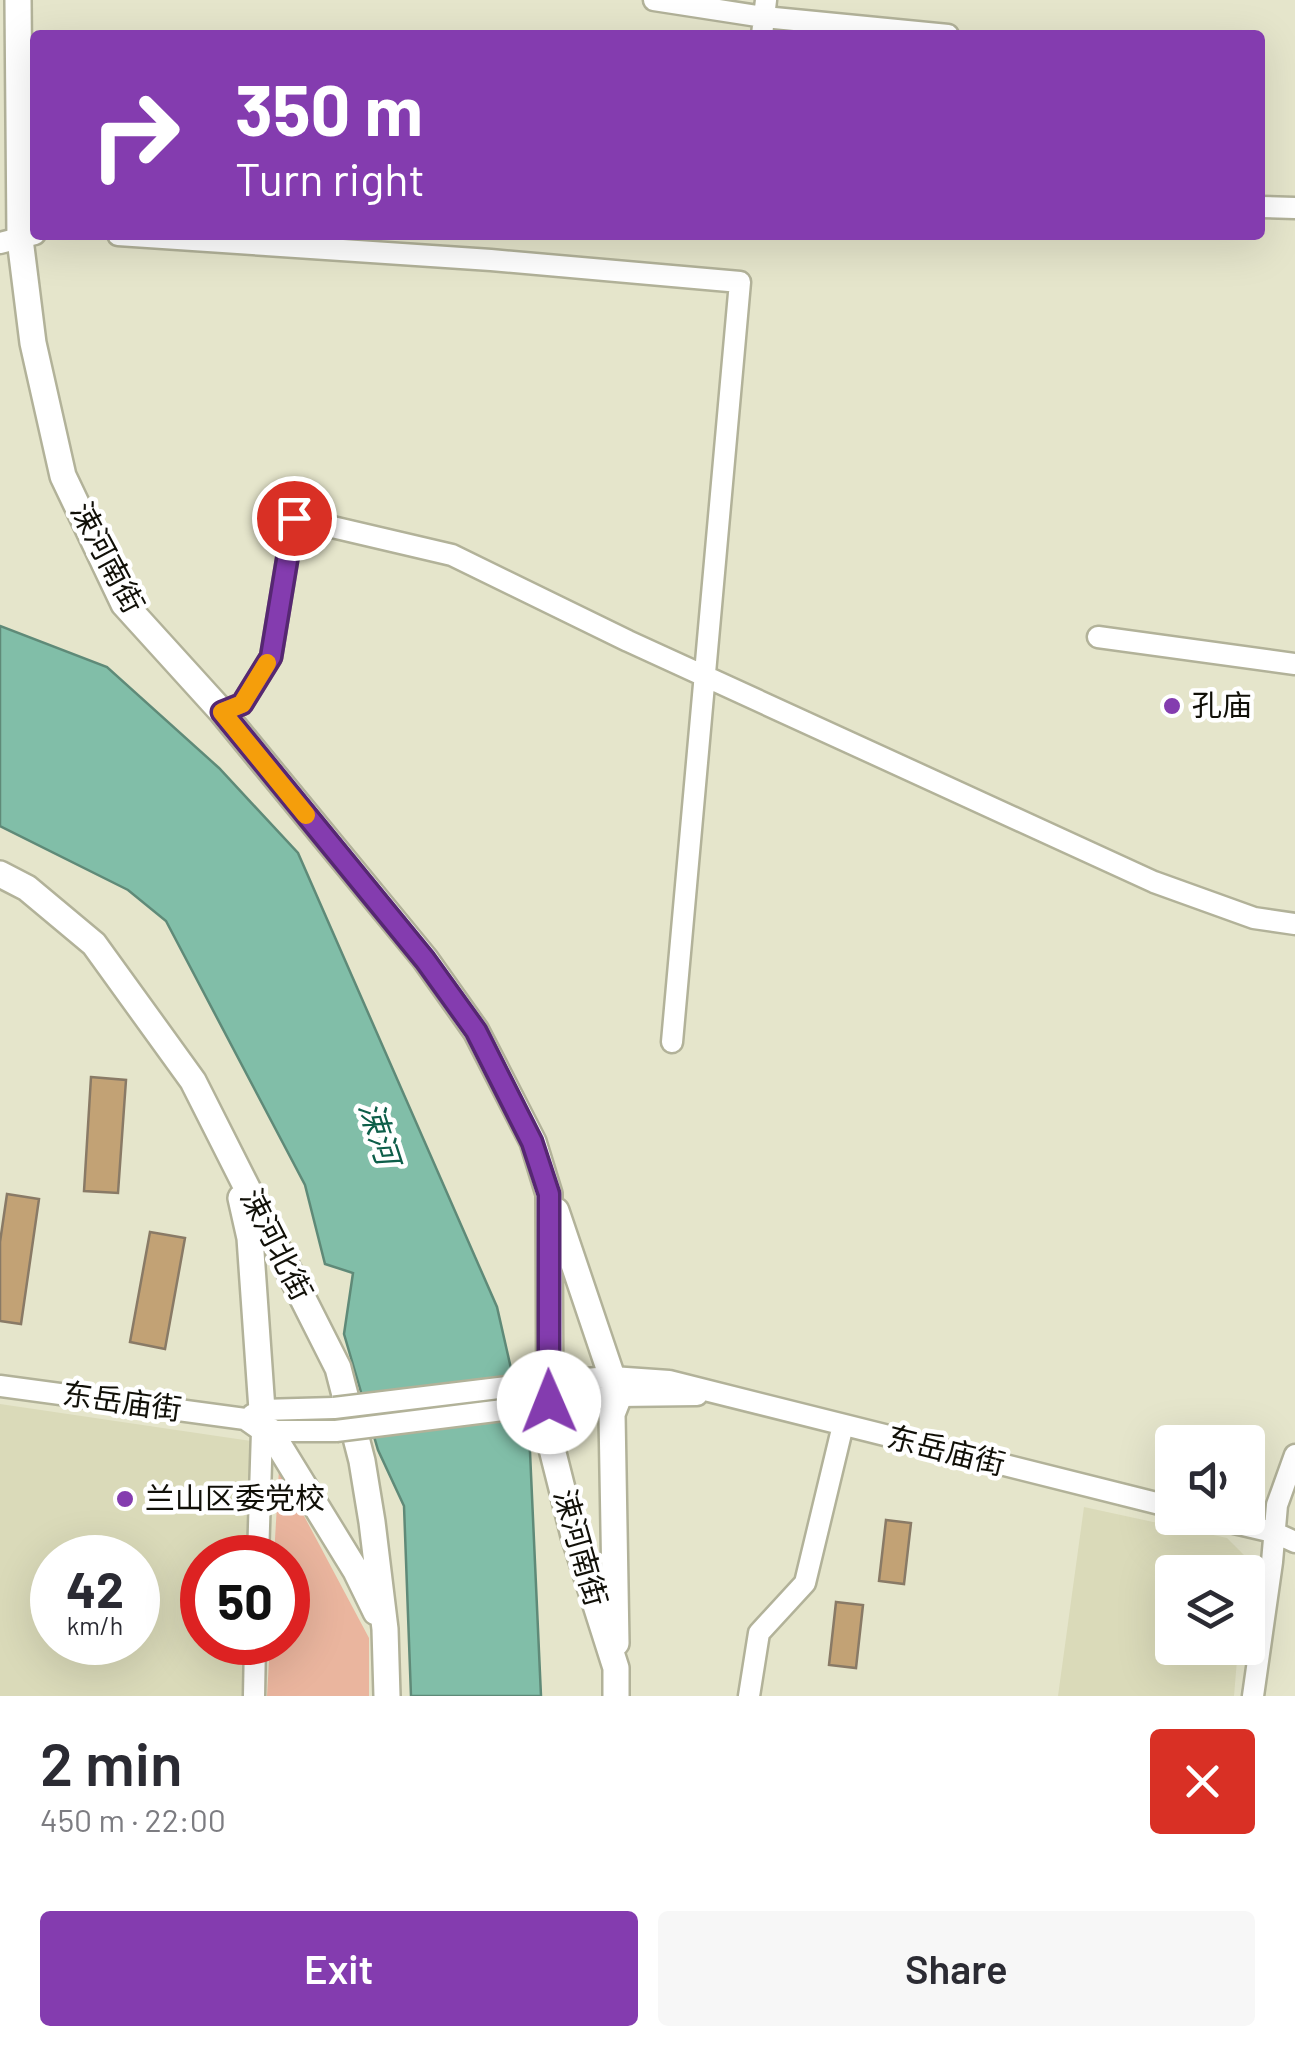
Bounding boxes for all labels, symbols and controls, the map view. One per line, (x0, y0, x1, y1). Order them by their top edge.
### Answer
text: 350 m (235, 66, 423, 150)
icon: right (70, 70, 200, 200)
text: Turn right (235, 151, 425, 205)
pin (252, 476, 337, 561)
icon: arrive (267, 491, 322, 546)
street label: 涑河南街 (65, 496, 153, 618)
place label: 孔庙 (1192, 686, 1252, 722)
marker: 孔庙 (1161, 695, 1183, 717)
water label: 涑河 (353, 1096, 411, 1174)
street label: 涑河北街 (235, 1182, 321, 1306)
position arrow (497, 1350, 601, 1454)
street label: 东岳庙街 (60, 1374, 184, 1426)
street label: 东岳庙街 (884, 1417, 1009, 1481)
map controls (1155, 1425, 1265, 1665)
button: sound (1155, 1425, 1265, 1535)
place label: 兰山区委党校 (145, 1479, 325, 1515)
street label: 涑河南街 (548, 1485, 616, 1610)
marker: 兰山区委党校 (114, 1488, 136, 1510)
speed limit sign: 50 (180, 1535, 310, 1665)
button: layers (1155, 1555, 1265, 1665)
text: 42 (66, 1558, 124, 1618)
text: km/h (67, 1610, 123, 1640)
text: 2 min (40, 1726, 183, 1798)
button: close (1150, 1729, 1255, 1834)
text: 450 m · 22:00 (40, 1800, 226, 1838)
button: Exit (40, 1911, 638, 2026)
button: Share (658, 1911, 1255, 2026)

